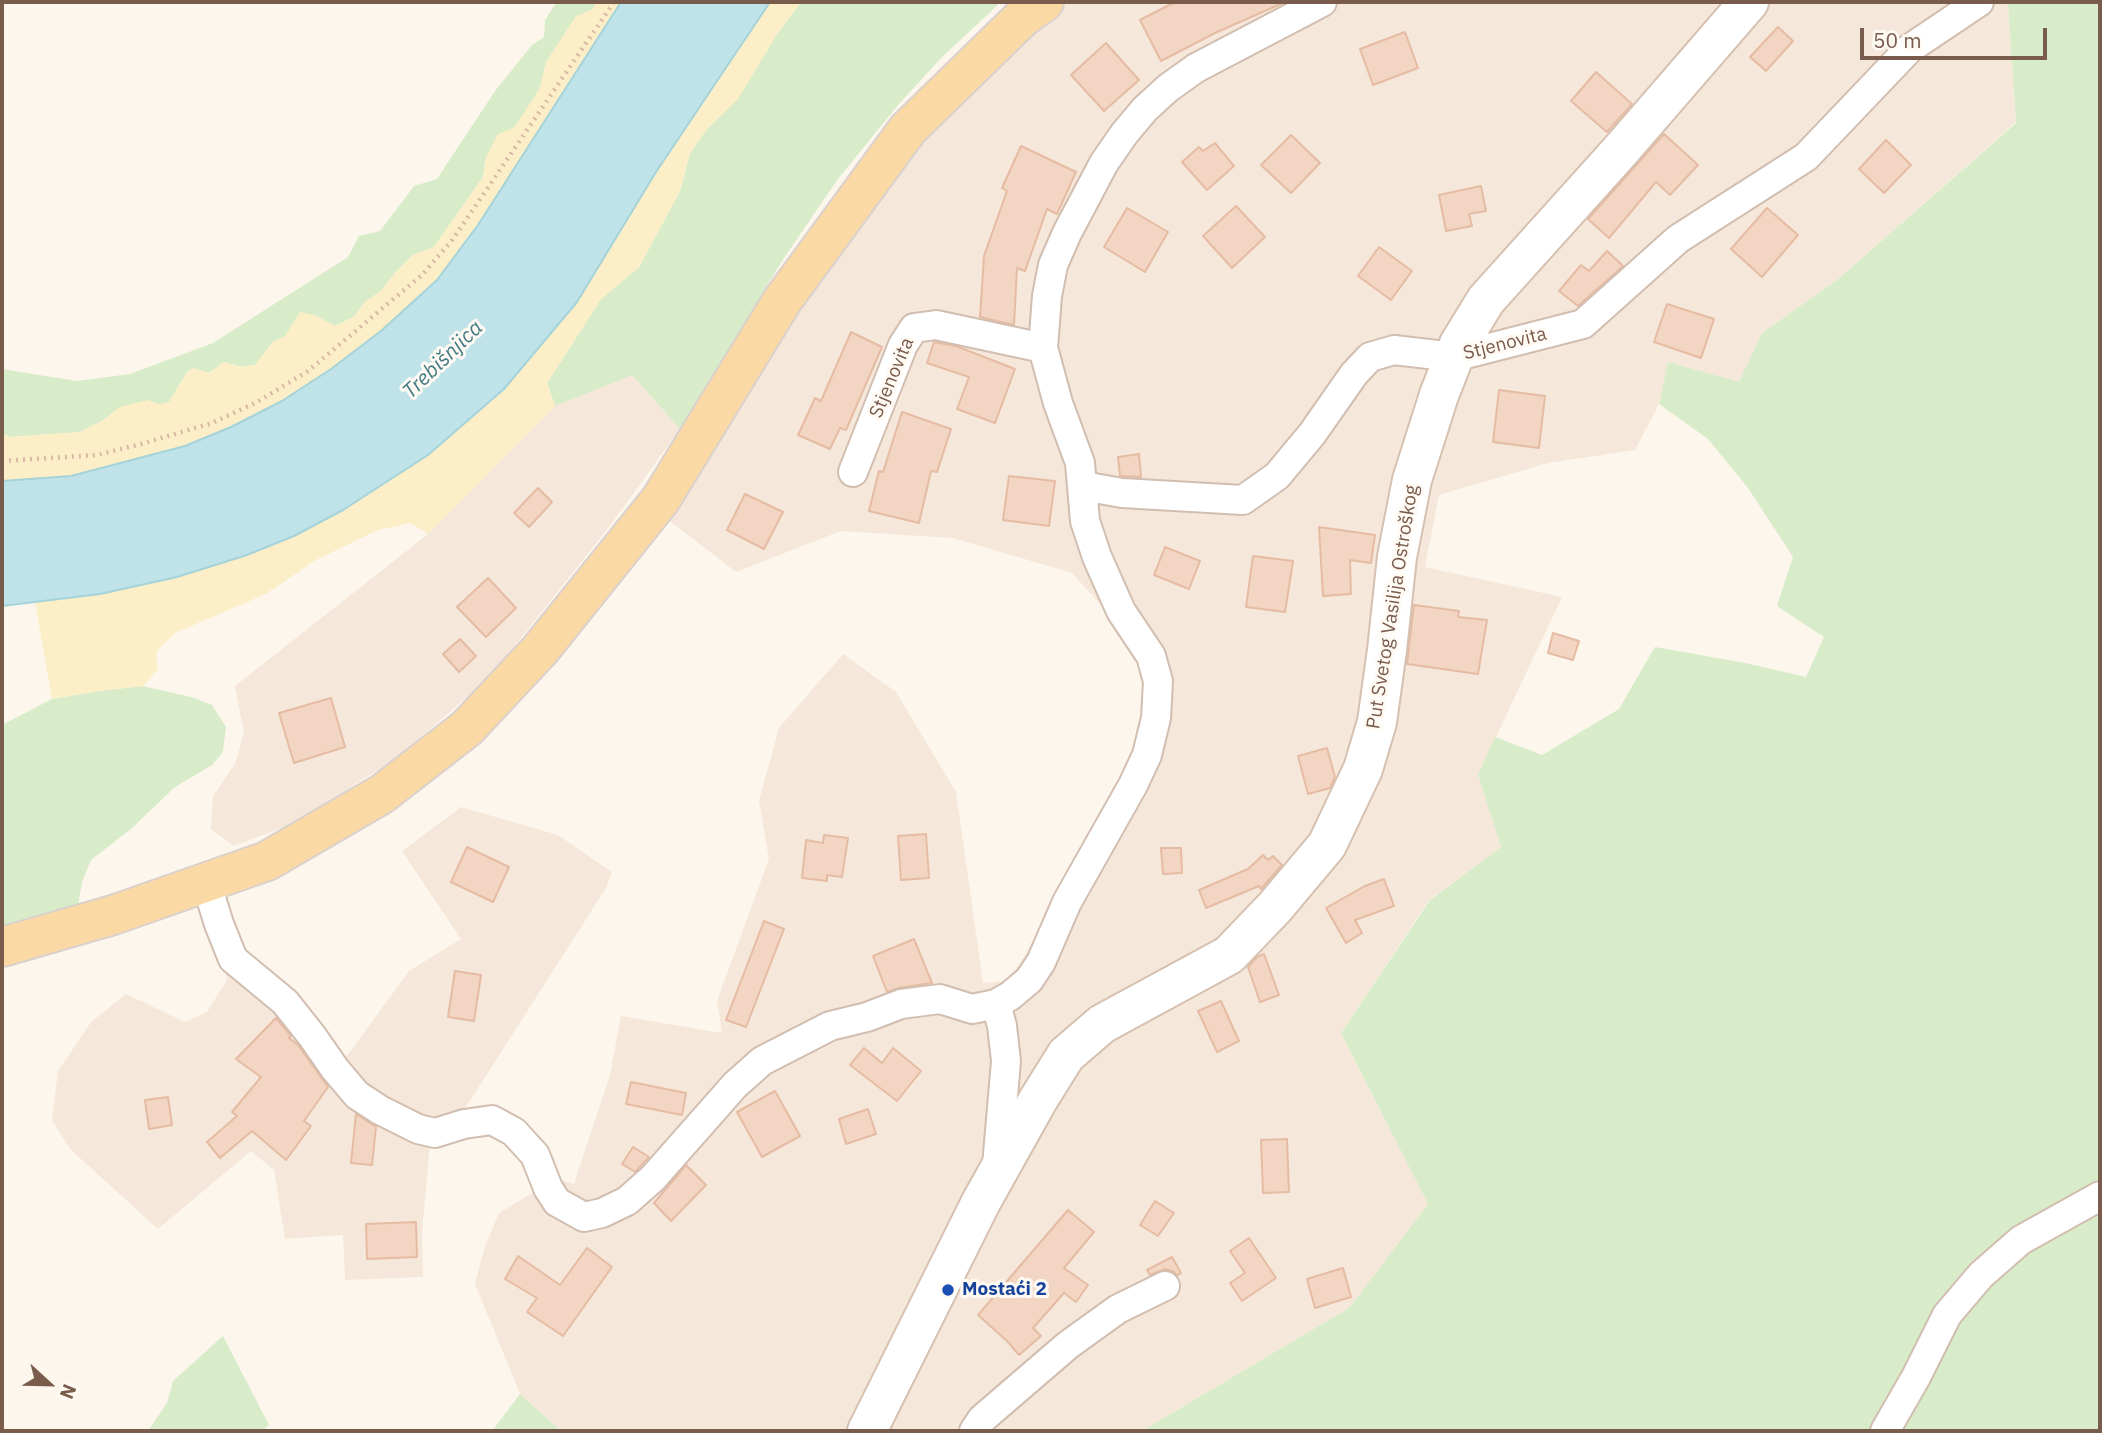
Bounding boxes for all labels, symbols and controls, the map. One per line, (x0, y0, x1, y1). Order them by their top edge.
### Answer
scale bar (1864, 14, 2051, 58)
text: 50 m (1873, 26, 1922, 54)
water label: Trebišnjica (398, 316, 488, 404)
street label: Stjenovita (1461, 323, 1549, 365)
street label: Stjenovita (865, 334, 919, 422)
street label: Put Svetog Vasilija Ostroškog (1362, 483, 1424, 731)
place label: Mostaći 2 (962, 1279, 1047, 1301)
marker: Mostaći 2 (940, 1282, 956, 1298)
north arrow (14, 1349, 84, 1419)
text: N (55, 1381, 82, 1403)

